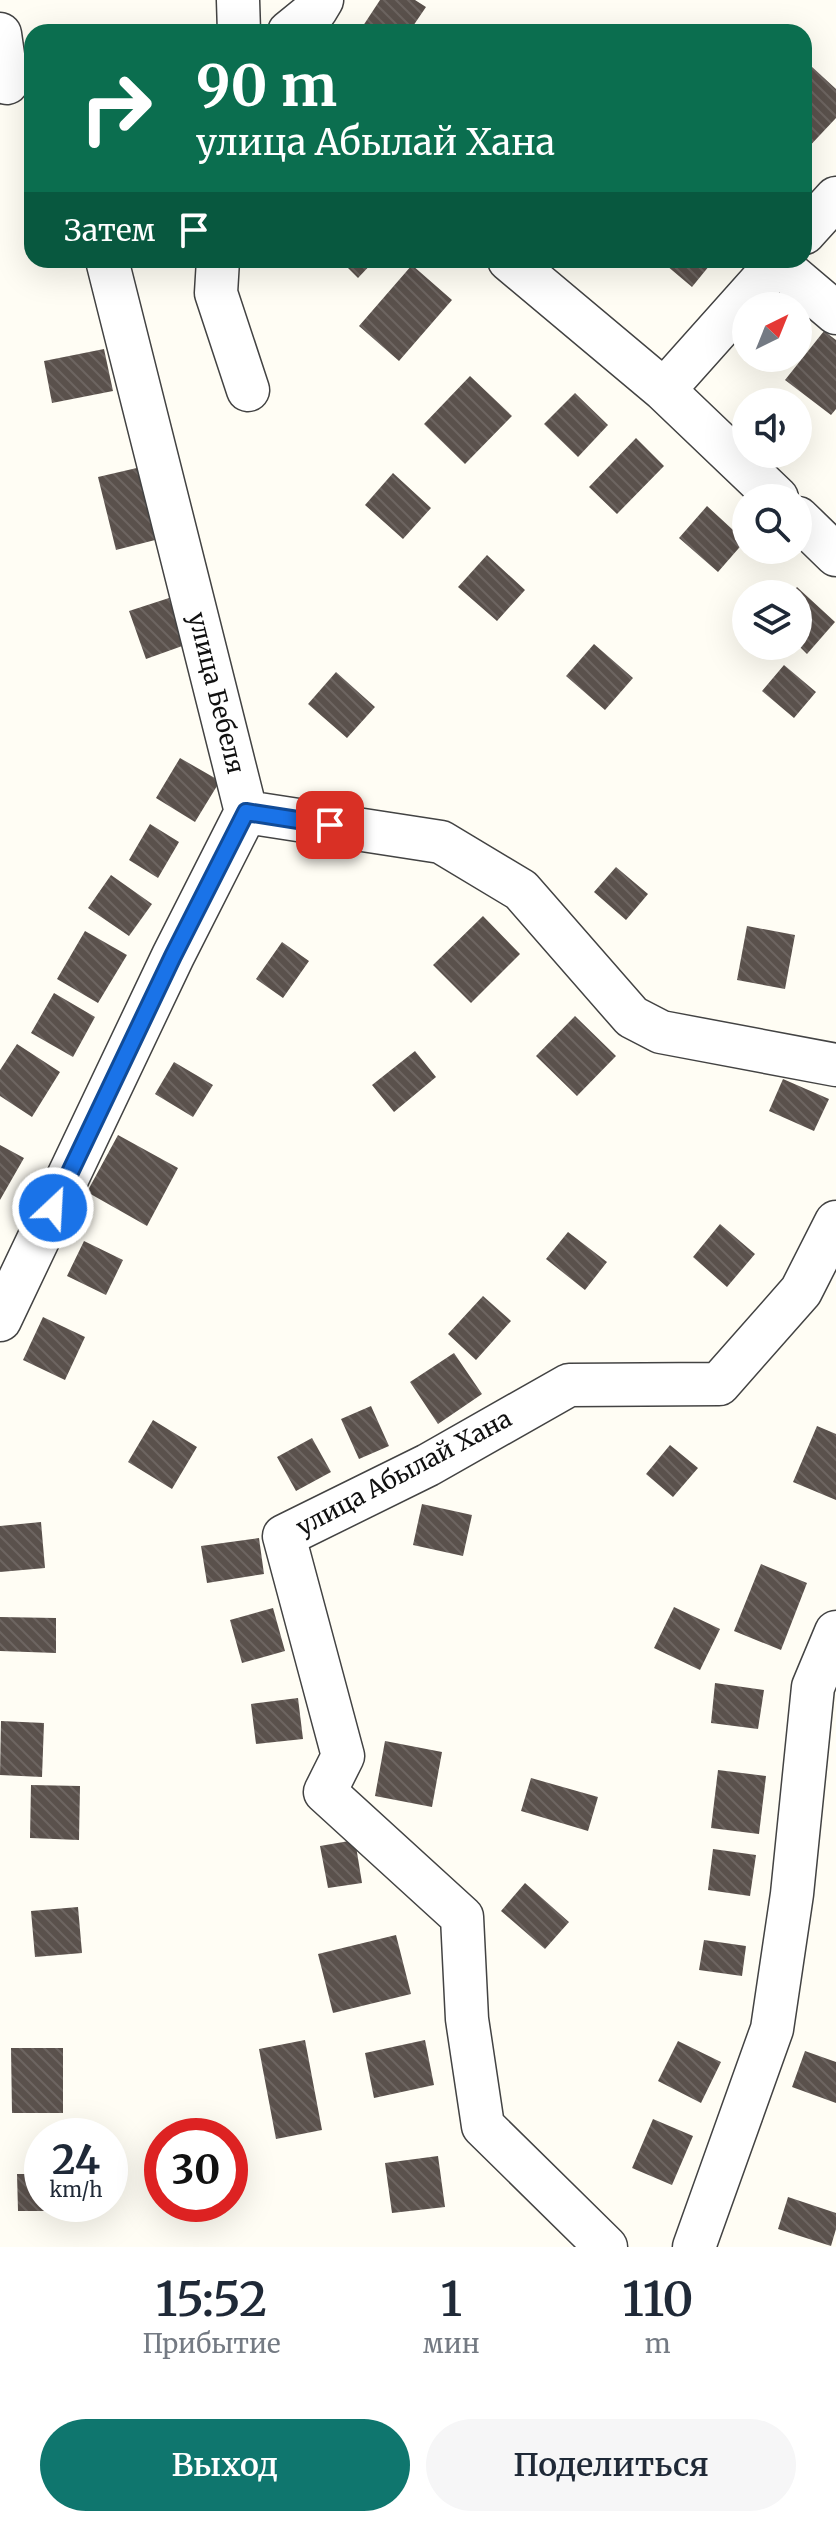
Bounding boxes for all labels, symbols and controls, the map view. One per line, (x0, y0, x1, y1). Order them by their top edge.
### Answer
text: 90 m (196, 51, 337, 121)
icon: right (64, 56, 168, 160)
text: улица Абылай Хана (196, 120, 555, 165)
icon: arrive (172, 208, 216, 252)
text: Затем (64, 211, 156, 249)
north arrow (732, 292, 812, 372)
map controls (732, 292, 812, 660)
button: sound (732, 388, 812, 468)
button: search (732, 484, 812, 564)
button: layers (732, 580, 812, 660)
street label: улица Бебеля (181, 609, 251, 777)
pin (296, 791, 364, 859)
icon: arrive (308, 803, 352, 847)
position arrow (11, 1166, 95, 1250)
street label: улица Абылай Хана (291, 1403, 517, 1542)
speed limit sign: 30 (144, 2118, 248, 2222)
text: 24 (52, 2135, 100, 2185)
text: km/h (50, 2177, 102, 2202)
text: 15:52 (155, 2269, 267, 2329)
text: 1 (440, 2269, 462, 2329)
text: 110 (622, 2269, 694, 2329)
text: Прибытие (142, 2327, 280, 2360)
text: мин (423, 2327, 480, 2360)
text: m (645, 2327, 671, 2360)
button: Выход (40, 2419, 410, 2511)
button: Поделиться (426, 2419, 796, 2511)

